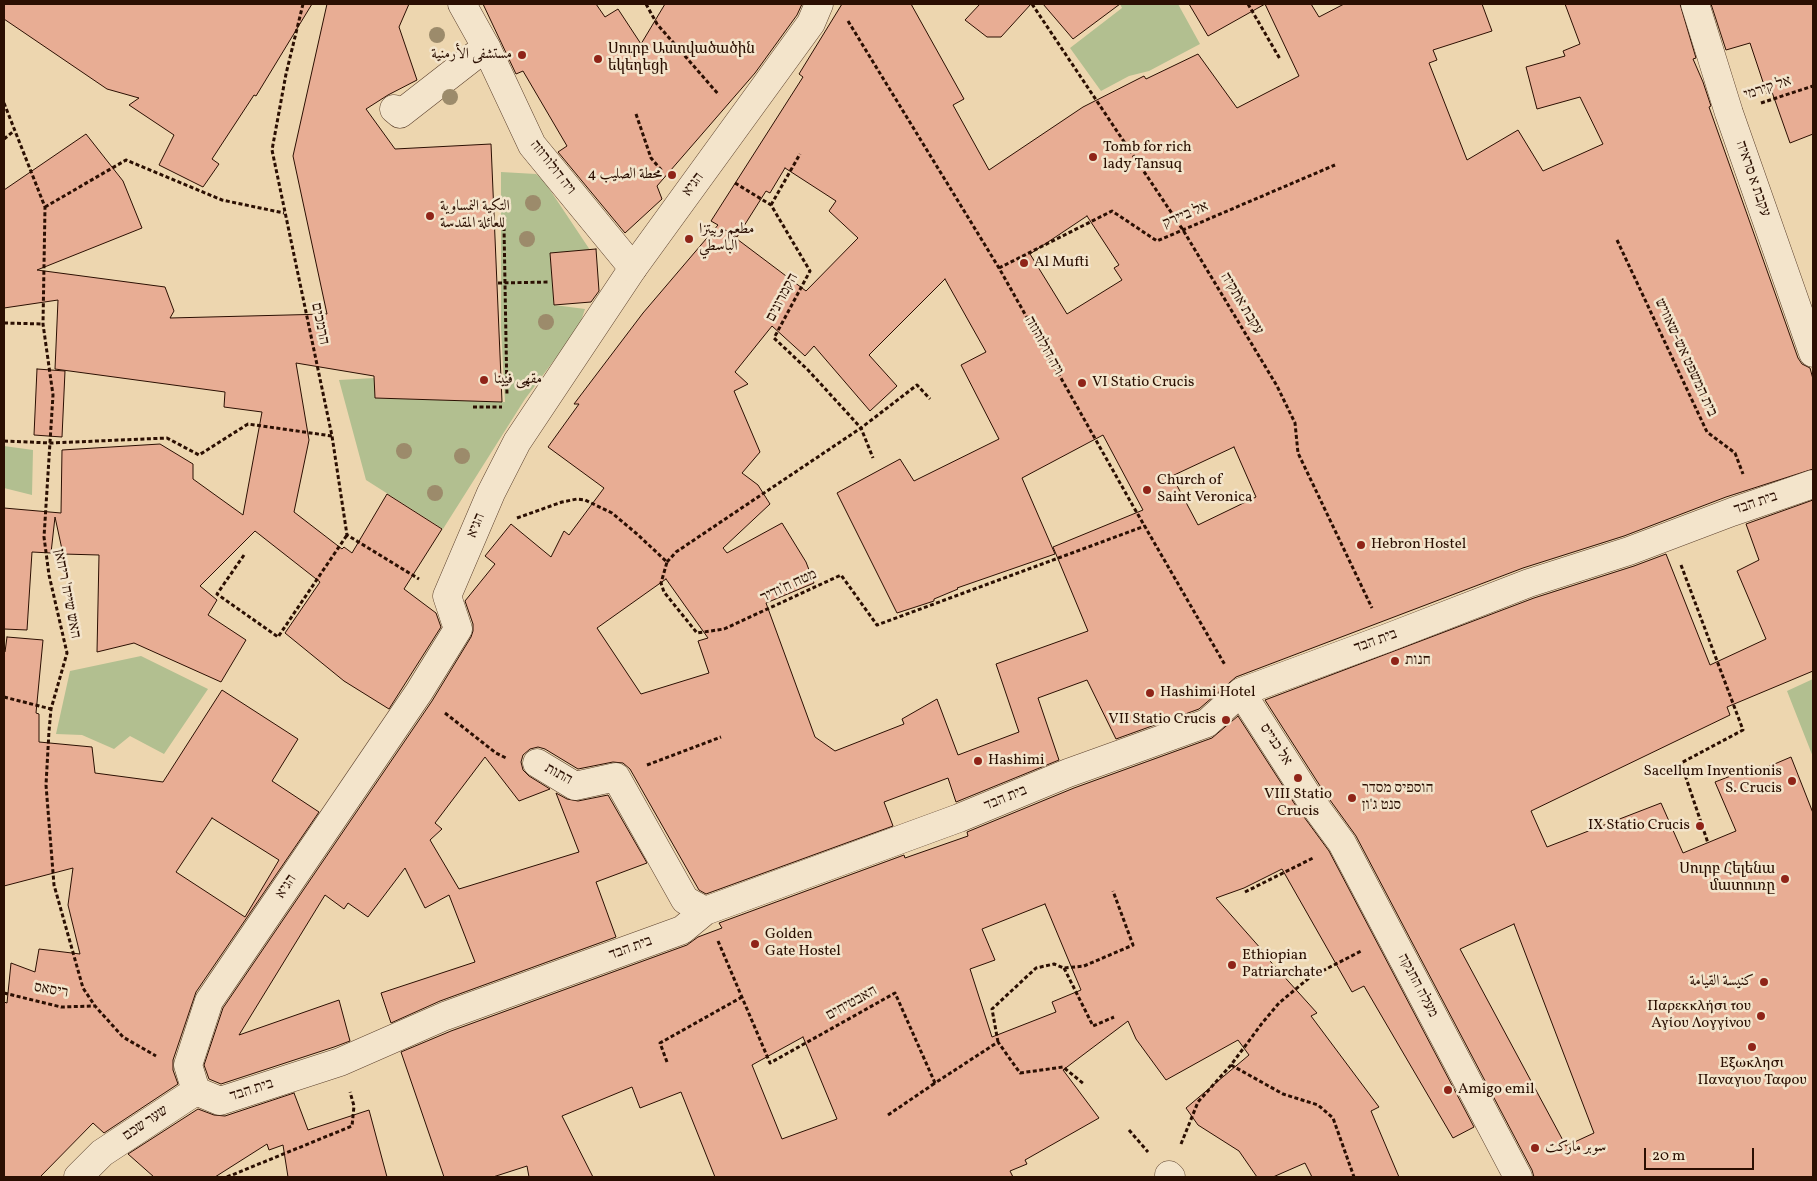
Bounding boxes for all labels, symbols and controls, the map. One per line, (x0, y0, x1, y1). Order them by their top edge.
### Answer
place label: Սուրբ Աստվածածին եկեղեցի (608, 41, 755, 76)
place label: مستشفى الأرمنية (431, 46, 512, 64)
marker: مستشفى الأرمنية (516, 49, 528, 61)
marker: Սուրբ Աստվածածին եկեղեցի (592, 53, 604, 65)
street label: אל קירמי (1742, 73, 1794, 105)
street label: ויה דולורוזה (525, 137, 579, 199)
place label: Tomb for rich lady Tansuq (1103, 139, 1192, 174)
street label: עקבת א סראיה (1731, 139, 1773, 219)
marker: Tomb for rich lady Tansuq (1087, 151, 1099, 163)
place label: محطة الصليب 4 (587, 166, 662, 184)
marker: محطة الصليب 4 (666, 169, 678, 181)
street label: הגיא (679, 170, 709, 200)
place label: التكية النمساوية للعائلة المقدسة (440, 198, 510, 233)
street label: אל ביירק (1160, 198, 1212, 234)
marker: التكية النمساوية للعائلة المقدسة (424, 210, 436, 222)
place label: مطعم وبيتزا الباسطي (699, 221, 754, 256)
marker: مطعم وبيتزا الباسطي (683, 233, 695, 245)
place label: Al Mufti (1034, 254, 1089, 272)
marker: Al Mufti (1018, 257, 1030, 269)
street label: עקבת אתקיה (1215, 270, 1267, 338)
street label: הקמרונים (763, 271, 803, 325)
street label: בית המשפט אש-שאוויש (1650, 296, 1720, 420)
street label: הרמכים (306, 301, 332, 347)
street label: ויה דולורוזה (1020, 313, 1066, 379)
place label: مقهى فيينا (494, 371, 542, 389)
marker: مقهى فيينا (478, 374, 490, 386)
place label: VI Statio Crucis (1092, 374, 1194, 392)
marker: VI Statio Crucis (1076, 377, 1088, 389)
place label: Church of Saint Veronica (1157, 472, 1252, 507)
marker: Church of Saint Veronica (1141, 484, 1153, 496)
street label: בית הבד (1732, 488, 1780, 520)
street label: הגיא (464, 511, 490, 541)
place label: Hebron Hostel (1371, 536, 1466, 554)
marker: Hebron Hostel (1355, 539, 1367, 551)
street label: האש שייח' ריחאן (49, 548, 83, 640)
street label: מטח ח'ודיר (758, 566, 820, 608)
street label: בית הבד (1352, 626, 1400, 658)
place label: חנות (1405, 652, 1431, 670)
marker: חנות (1389, 655, 1401, 667)
place label: Hashimi Hotel (1160, 684, 1255, 702)
marker: Hashimi Hotel (1144, 687, 1156, 699)
place label: VII Statio Crucis (1108, 711, 1216, 729)
marker: VII Statio Crucis (1220, 714, 1232, 726)
street label: אל כנייס (1255, 721, 1295, 769)
place label: Hashimi (988, 752, 1044, 770)
marker: Hashimi (972, 755, 984, 767)
street label: התות (541, 760, 575, 790)
place label: Sacellum Inventionis S. Crucis (1644, 763, 1782, 798)
marker: VIII Statio Crucis (1292, 772, 1304, 784)
marker: Sacellum Inventionis S. Crucis (1786, 775, 1798, 787)
place label: הוספיס מסדר סנט ג'ון (1362, 780, 1433, 815)
street label: בית הבד (982, 782, 1030, 816)
place label: VIII Statio Crucis (1264, 786, 1332, 821)
marker: הוספיס מסדר סנט ג'ון (1346, 792, 1358, 804)
place label: IX Statio Crucis (1588, 817, 1690, 835)
marker: IX Statio Crucis (1694, 820, 1706, 832)
place label: Սուրբ Հելենա մատուռը (1679, 861, 1775, 896)
street label: הגיא (273, 872, 301, 902)
marker: Սուրբ Հելենա մատուռը (1779, 873, 1791, 885)
place label: Golden Gate Hostel (765, 926, 841, 961)
street label: בית הבד (607, 933, 655, 965)
marker: Golden Gate Hostel (749, 938, 761, 950)
place label: Ethiopian Patriarchate (1242, 947, 1323, 982)
street label: מעלה החנקה (1393, 951, 1441, 1021)
marker: Ethiopian Patriarchate (1226, 959, 1238, 971)
place label: كنيسة القيامة (1689, 973, 1754, 991)
marker: كنيسة القيامة (1758, 976, 1770, 988)
street label: ריסאס (32, 979, 70, 1003)
street label: האבטיחים (823, 983, 881, 1025)
place label: Παρεκκλήσι του Αγίου Λογγίνου (1647, 998, 1751, 1033)
marker: Παρεκκλήσι του Αγίου Λογγίνου (1755, 1010, 1767, 1022)
marker: Εξωκλησι Παναγιου Ταφου (1746, 1041, 1758, 1053)
place label: Εξωκλησι Παναγιου Ταφου (1697, 1055, 1807, 1090)
street label: בית הבד (228, 1076, 276, 1106)
place label: Amigo emil (1458, 1081, 1534, 1099)
marker: Amigo emil (1442, 1084, 1454, 1096)
street label: שער שכם (120, 1102, 172, 1146)
scale bar (1647, 1138, 1757, 1170)
place label: سوبر ماركت (1545, 1139, 1606, 1157)
marker: سوبر ماركت (1529, 1142, 1541, 1154)
text: 20 m (1652, 1146, 1685, 1167)

